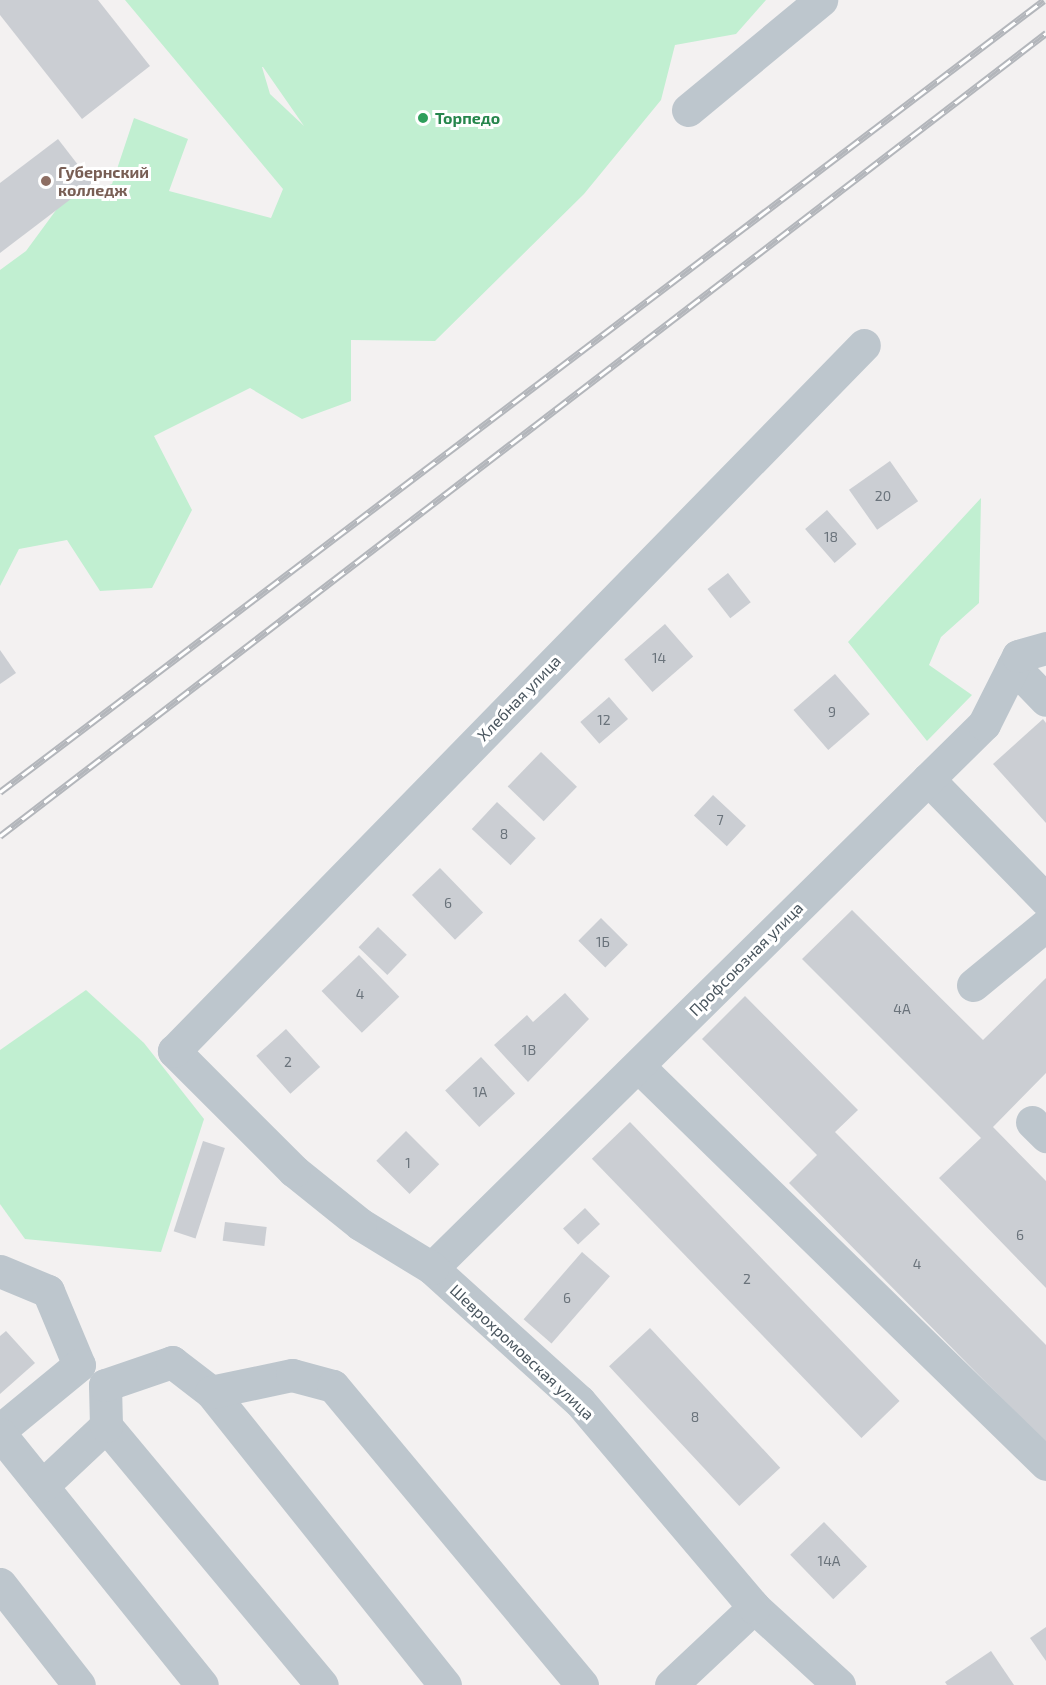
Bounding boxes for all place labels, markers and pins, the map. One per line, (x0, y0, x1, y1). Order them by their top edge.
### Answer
place label: Торпедо (435, 108, 500, 128)
marker: Торпедо (416, 111, 430, 125)
place label: Губернский колледж (58, 162, 149, 200)
marker: Губернский колледж (39, 174, 53, 188)

